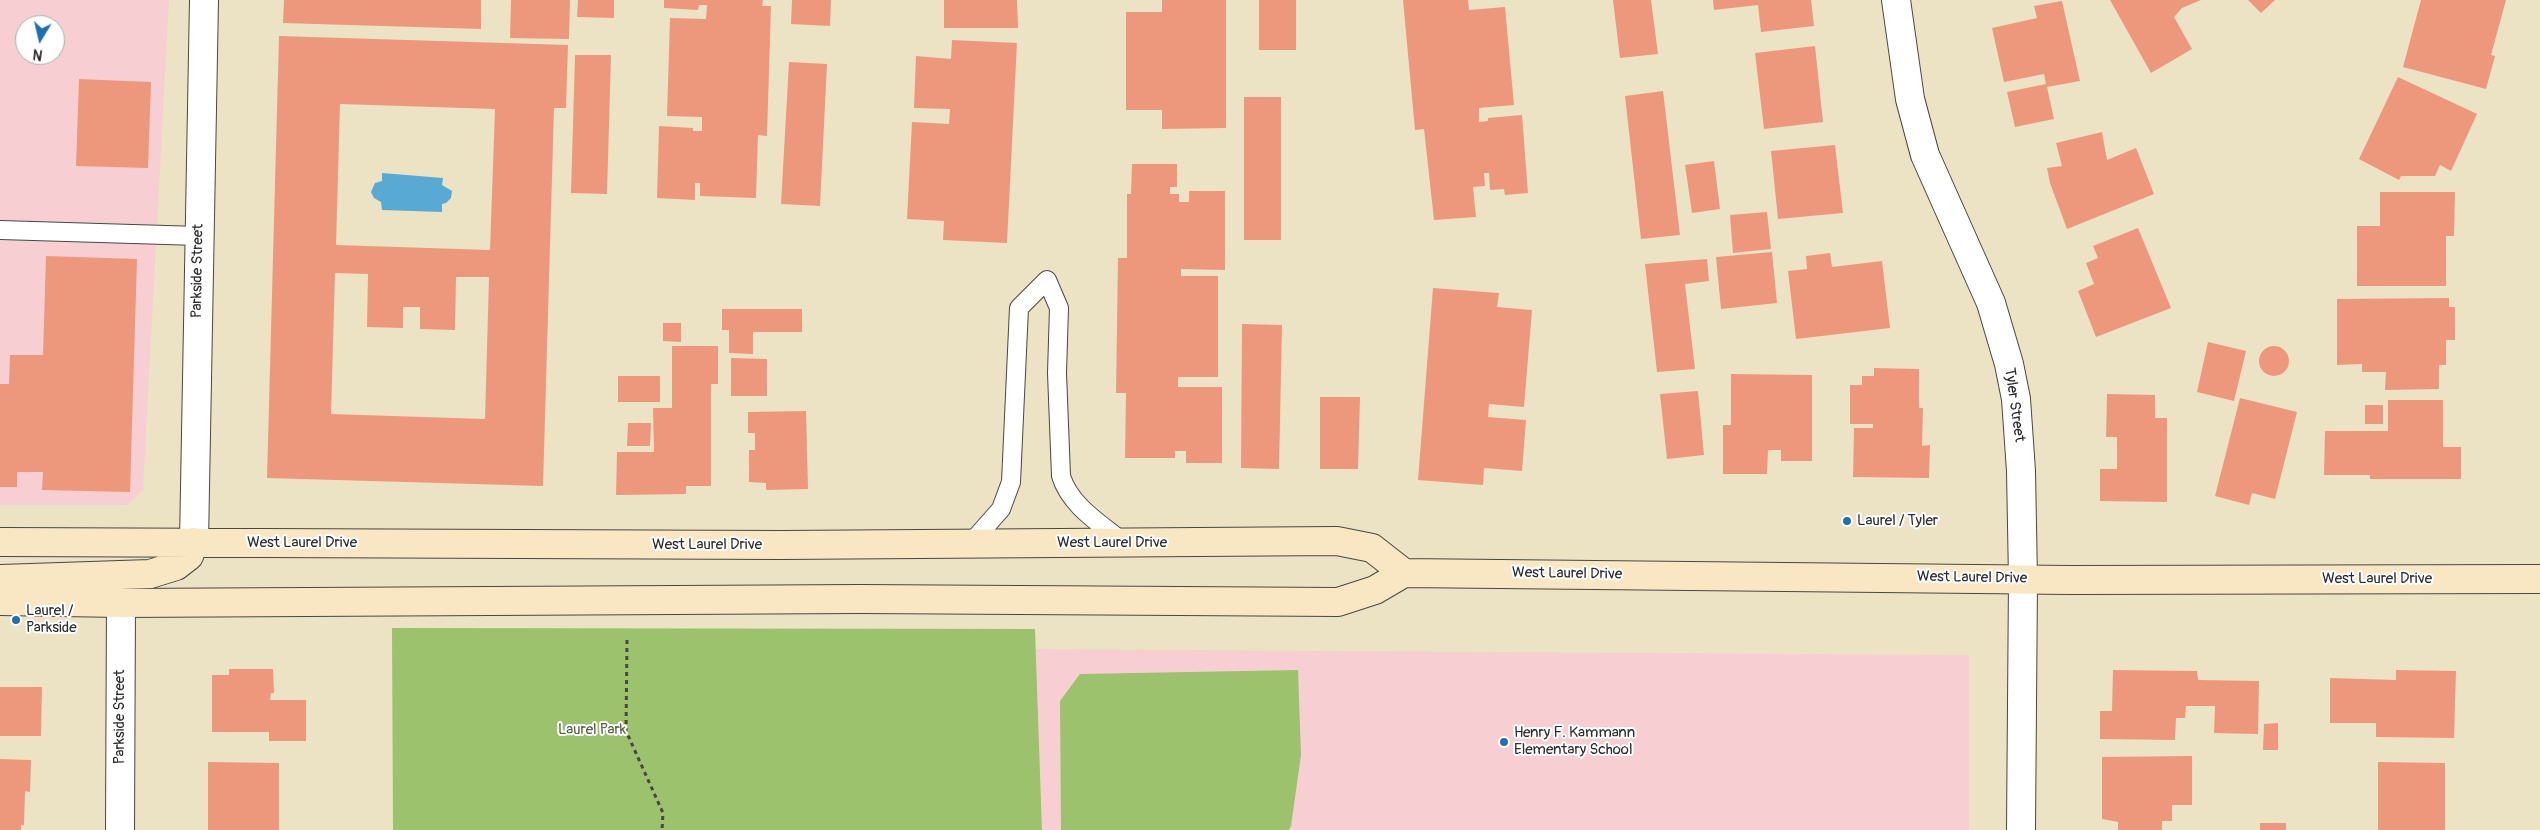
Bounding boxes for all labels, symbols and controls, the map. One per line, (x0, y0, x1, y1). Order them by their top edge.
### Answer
north arrow (15, 15, 65, 65)
text: N (32, 45, 44, 63)
street label: Parkside Street (188, 224, 208, 318)
street label: Tyler Street (2000, 367, 2028, 443)
place label: Laurel / Tyler (1857, 512, 1938, 530)
marker: Laurel / Tyler (1841, 515, 1853, 527)
street label: West Laurel Drive (247, 534, 357, 552)
street label: West Laurel Drive (1057, 534, 1167, 552)
street label: West Laurel Drive (652, 536, 762, 554)
street label: West Laurel Drive (1512, 564, 1622, 584)
street label: West Laurel Drive (1917, 568, 2027, 588)
street label: West Laurel Drive (2322, 570, 2432, 588)
place label: Laurel / Parkside (26, 602, 77, 637)
marker: Laurel / Parkside (10, 614, 22, 626)
street label: Parkside Street (111, 670, 129, 764)
park label: Laurel Park (558, 721, 626, 739)
place label: Henry F. Kammann Elementary School (1514, 724, 1635, 759)
marker: Henry F. Kammann Elementary School (1498, 736, 1510, 748)

